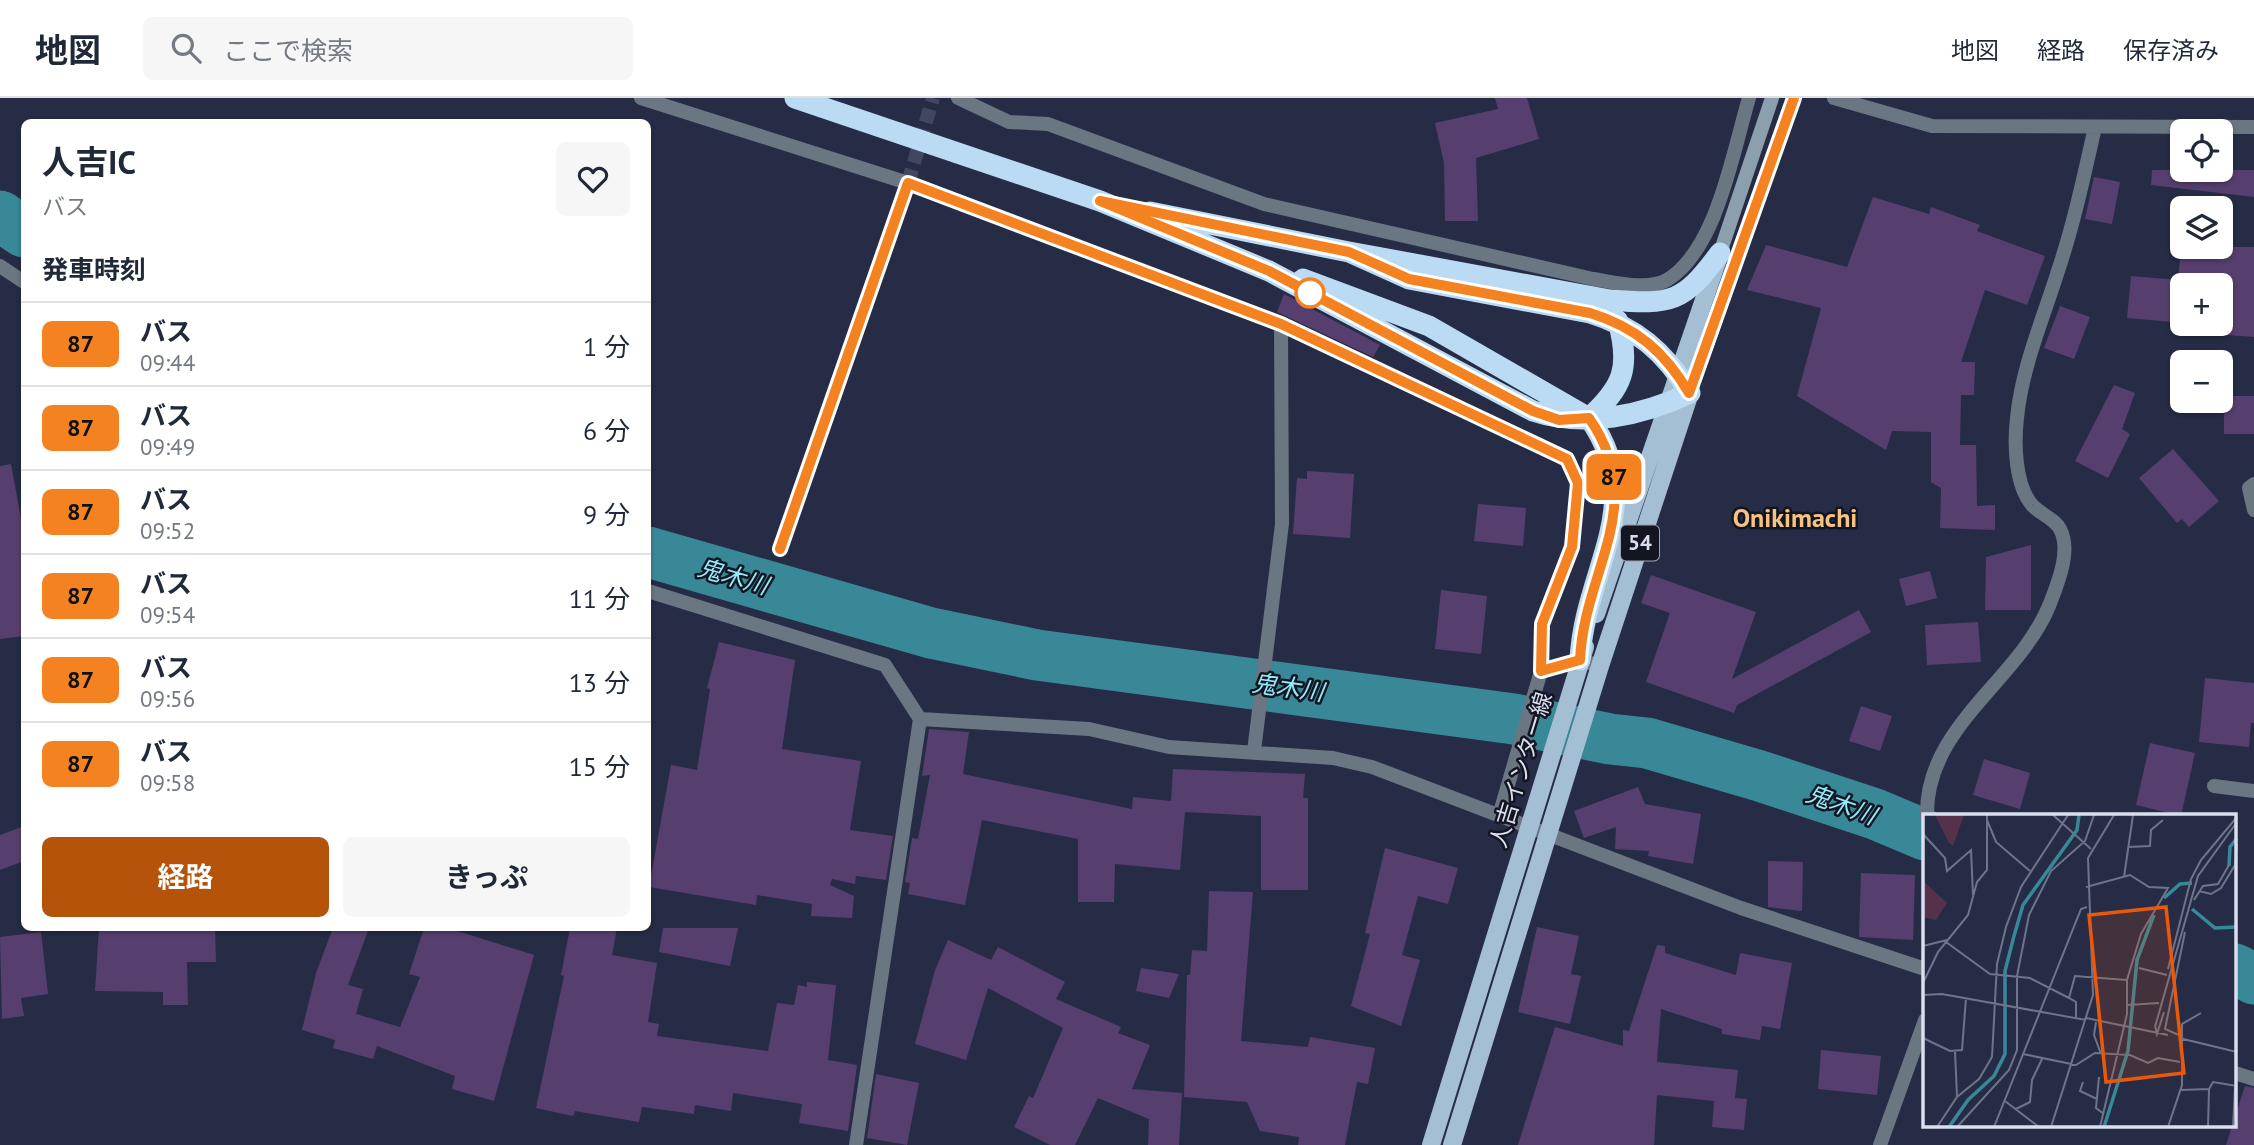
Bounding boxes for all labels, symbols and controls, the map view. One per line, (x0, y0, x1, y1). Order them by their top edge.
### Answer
search box (143, 17, 633, 80)
text: 地図 (35, 28, 101, 71)
icon: search (167, 29, 205, 67)
text: ここで検索 (223, 34, 353, 67)
text: 地図 (1951, 35, 1999, 66)
text: 経路 (2037, 35, 2085, 66)
text: 保存済み (2123, 35, 2219, 66)
map controls (2170, 119, 2233, 413)
button: locate (2170, 119, 2233, 182)
text: 人吉IC (42, 140, 136, 183)
button: heart (556, 142, 630, 216)
text: バス (42, 192, 88, 221)
button: layers (2170, 196, 2233, 259)
text: 発車時刻 (42, 253, 146, 286)
button: + (2170, 273, 2233, 336)
unlabelled marker (1295, 278, 1325, 308)
text: バス (140, 315, 192, 348)
text: 87 (67, 328, 94, 359)
text: 1 分 (583, 330, 630, 363)
text: 09:44 (140, 348, 195, 377)
button: − (2170, 350, 2233, 413)
text: バス (140, 399, 192, 432)
text: 87 (67, 412, 94, 443)
text: 6 分 (583, 414, 630, 447)
text: 09:49 (140, 432, 195, 461)
line badge: 87 (1582, 454, 1646, 500)
text: 87 (1600, 461, 1628, 492)
text: バス (140, 483, 192, 516)
text: 87 (67, 496, 94, 527)
text: 9 分 (583, 498, 630, 531)
district label: Onikimachi (1733, 501, 1857, 534)
text: 09:52 (140, 516, 195, 545)
road number: 54 (1621, 526, 1659, 560)
water label: 鬼木川 (694, 552, 775, 602)
text: バス (140, 567, 192, 600)
text: 87 (67, 580, 94, 611)
text: 11 分 (569, 582, 630, 615)
text: 09:54 (140, 600, 195, 629)
text: バス (140, 651, 192, 684)
text: 87 (67, 664, 94, 695)
text: 13 分 (569, 666, 630, 699)
water label: 鬼木川 (1250, 667, 1329, 708)
text: 09:56 (140, 684, 195, 713)
street label: 人吉インター線 (1483, 689, 1558, 851)
text: バス (140, 735, 192, 768)
text: 87 (67, 748, 94, 779)
text: 15 分 (569, 750, 630, 783)
text: 09:58 (140, 768, 195, 797)
water label: 鬼木川 (1802, 778, 1883, 832)
inset map (1923, 814, 2236, 1128)
button: 経路 (42, 837, 329, 917)
button: きっぷ (343, 837, 630, 917)

